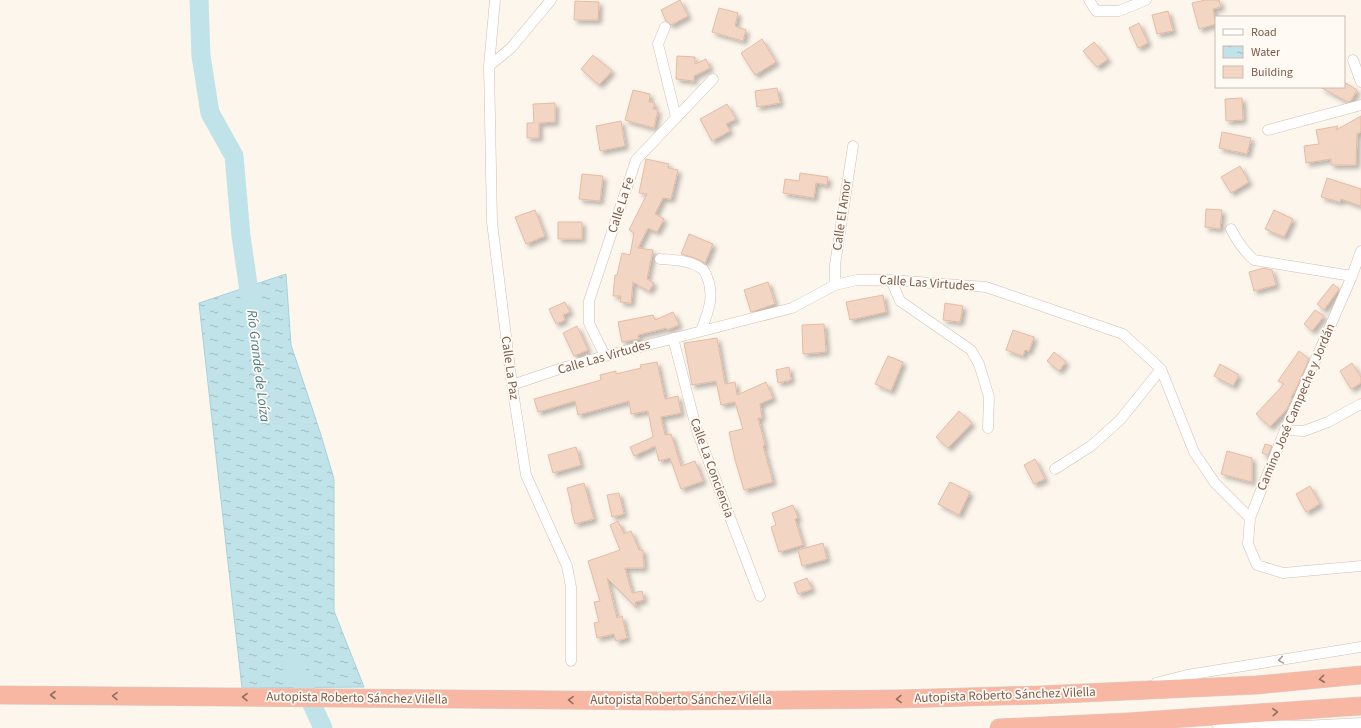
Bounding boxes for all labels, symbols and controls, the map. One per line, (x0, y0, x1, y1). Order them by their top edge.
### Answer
legend (1215, 16, 1345, 88)
text: Road (1251, 24, 1277, 41)
text: Water (1251, 44, 1281, 61)
text: Building (1251, 64, 1293, 81)
street label: Calle La Fe (604, 175, 638, 235)
street label: Calle El Amor (828, 178, 856, 252)
street label: Calle Las Virtudes (879, 271, 976, 295)
water label: Río Grande de Loíza (241, 309, 275, 424)
street label: Camino José Campeche y Jordán (1253, 321, 1339, 493)
street label: Calle La Paz (497, 335, 523, 401)
street label: Calle Las Virtudes (556, 335, 653, 379)
street label: Calle La Conciencia (686, 416, 738, 520)
one-way arrow (1278, 655, 1284, 664)
one-way arrow (1319, 674, 1325, 683)
street label: Autopista Roberto Sánchez Vilella (914, 683, 1096, 707)
street label: Autopista Roberto Sánchez Vilella (266, 687, 448, 709)
one-way arrow (50, 691, 56, 699)
street label: Autopista Roberto Sánchez Vilella (590, 691, 772, 709)
one-way arrow (112, 692, 118, 700)
one-way arrow (242, 693, 248, 701)
one-way arrow (896, 695, 902, 703)
one-way arrow (568, 696, 574, 704)
one-way arrow (1272, 708, 1278, 717)

